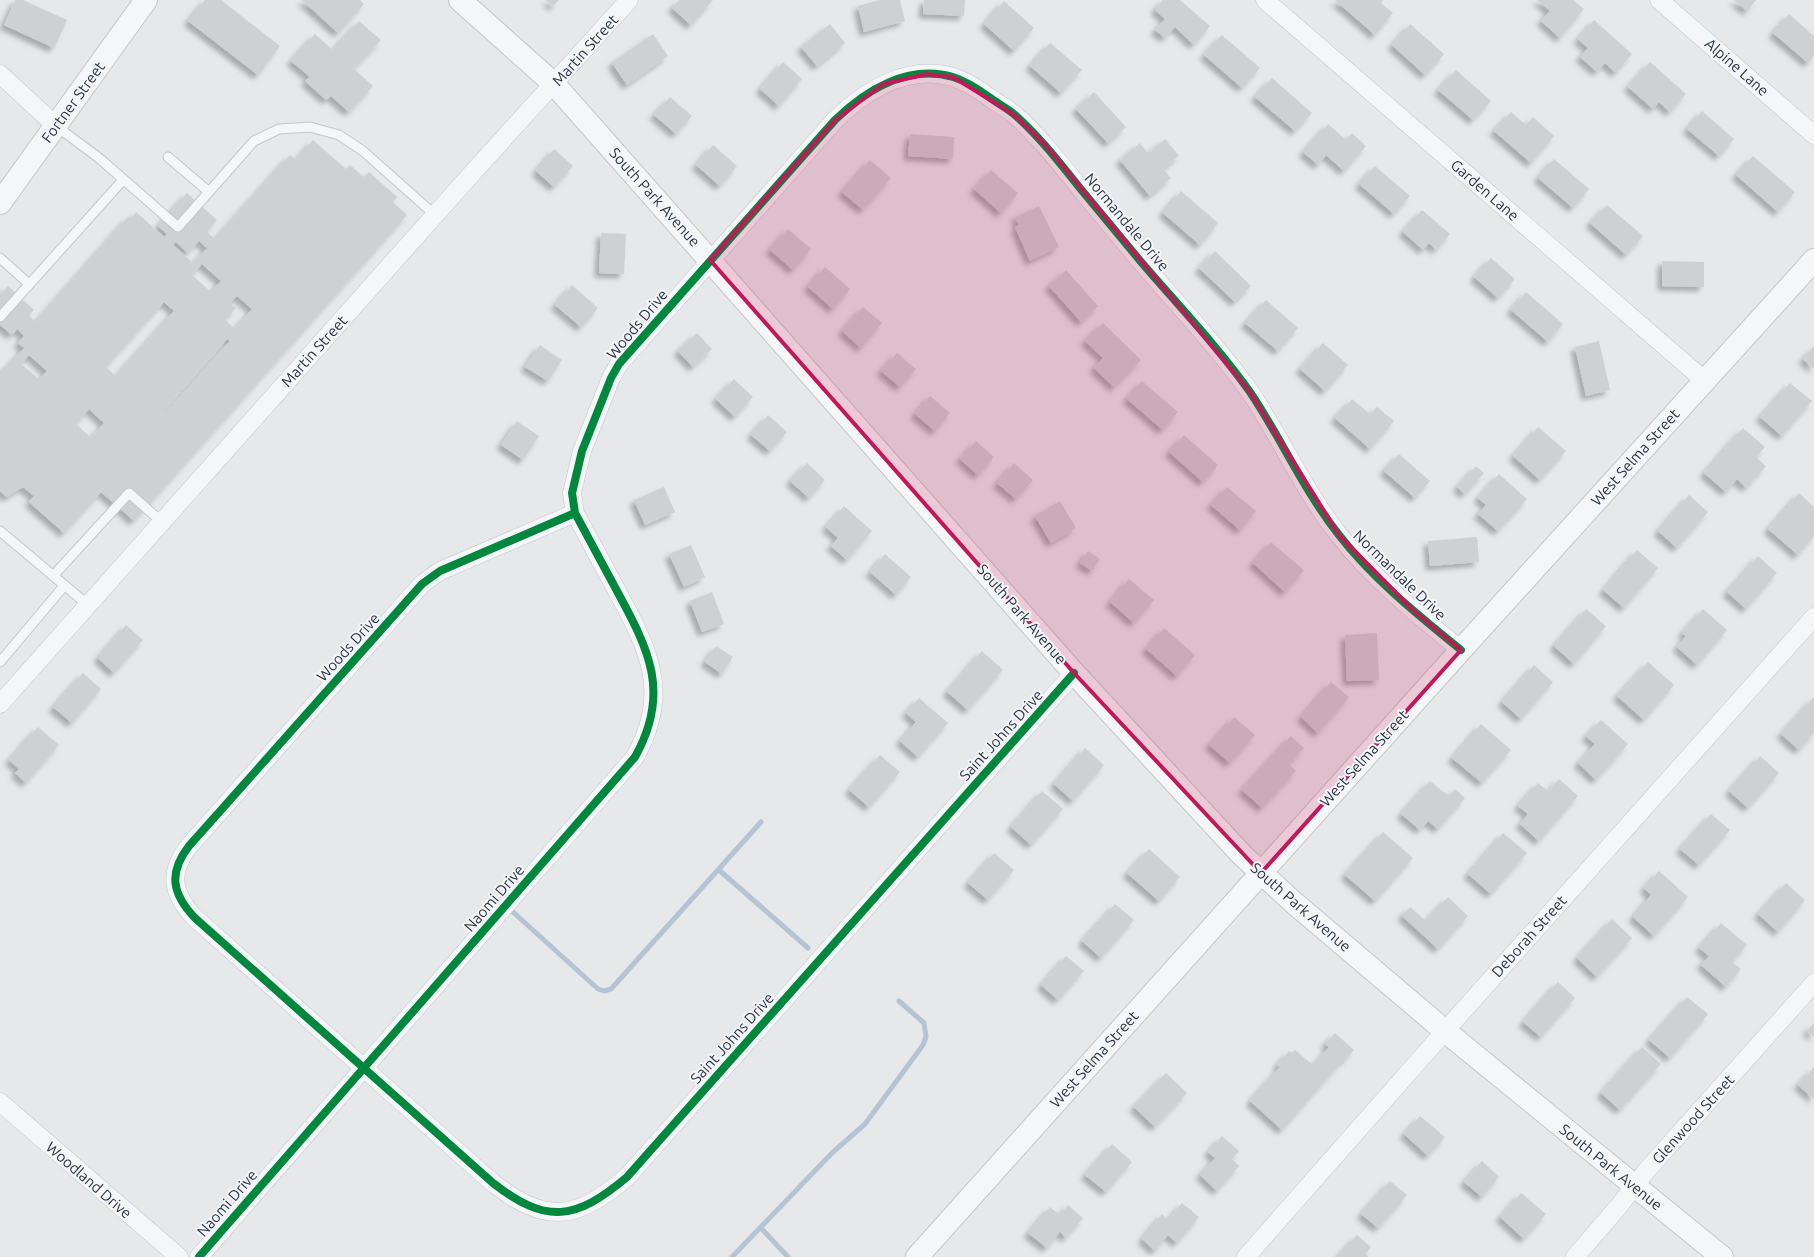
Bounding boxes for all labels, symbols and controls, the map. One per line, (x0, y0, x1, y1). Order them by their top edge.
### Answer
street label: Martin Street (549, 11, 621, 89)
street label: Alpine Lane (1702, 35, 1772, 99)
street label: Fortner Street (38, 58, 108, 146)
street label: South Park Avenue (606, 144, 704, 250)
street label: Garden Lane (1448, 156, 1522, 224)
street label: Normandale Drive (1081, 170, 1173, 274)
street label: Woods Drive (603, 286, 671, 362)
street label: Martin Street (278, 312, 350, 390)
street label: West Selma Street (1587, 405, 1683, 509)
street label: Normandale Drive (1350, 527, 1450, 623)
street label: South Park Avenue (974, 561, 1070, 667)
street label: Woods Drive (313, 610, 383, 684)
street label: Saint Johns Drive (956, 686, 1046, 784)
street label: West Selma Street (1316, 706, 1412, 810)
street label: South Park Avenue (1248, 859, 1354, 955)
street label: Naomi Drive (460, 861, 528, 935)
street label: Deborah Street (1488, 892, 1570, 980)
street label: Saint Johns Drive (687, 989, 777, 1087)
street label: West Selma Street (1046, 1007, 1142, 1111)
street label: Glenwood Street (1649, 1071, 1738, 1167)
street label: South Park Avenue (1556, 1120, 1666, 1214)
street label: Woodland Drive (43, 1138, 135, 1222)
street label: Naomi Drive (193, 1166, 261, 1240)

